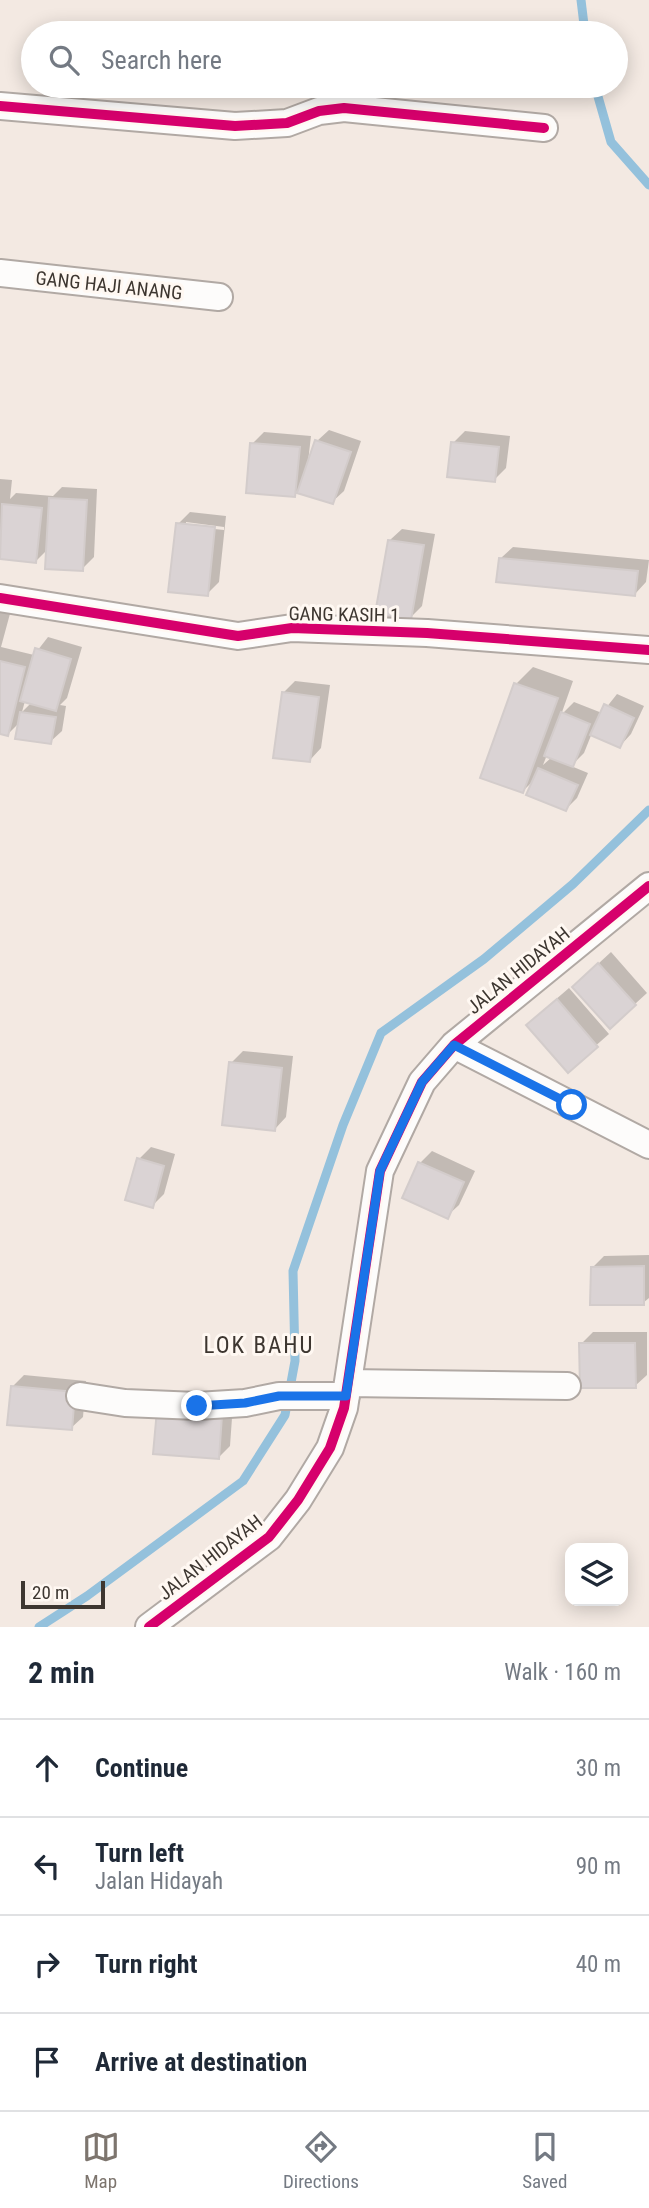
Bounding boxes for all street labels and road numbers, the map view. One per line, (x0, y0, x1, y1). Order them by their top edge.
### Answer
street label: GANG HAJI ANANG (34, 266, 184, 305)
street label: GANG KASIH 1 (288, 602, 400, 627)
street label: JALAN HIDAYAH (462, 922, 574, 1019)
street label: JALAN HIDAYAH (154, 1510, 267, 1605)

